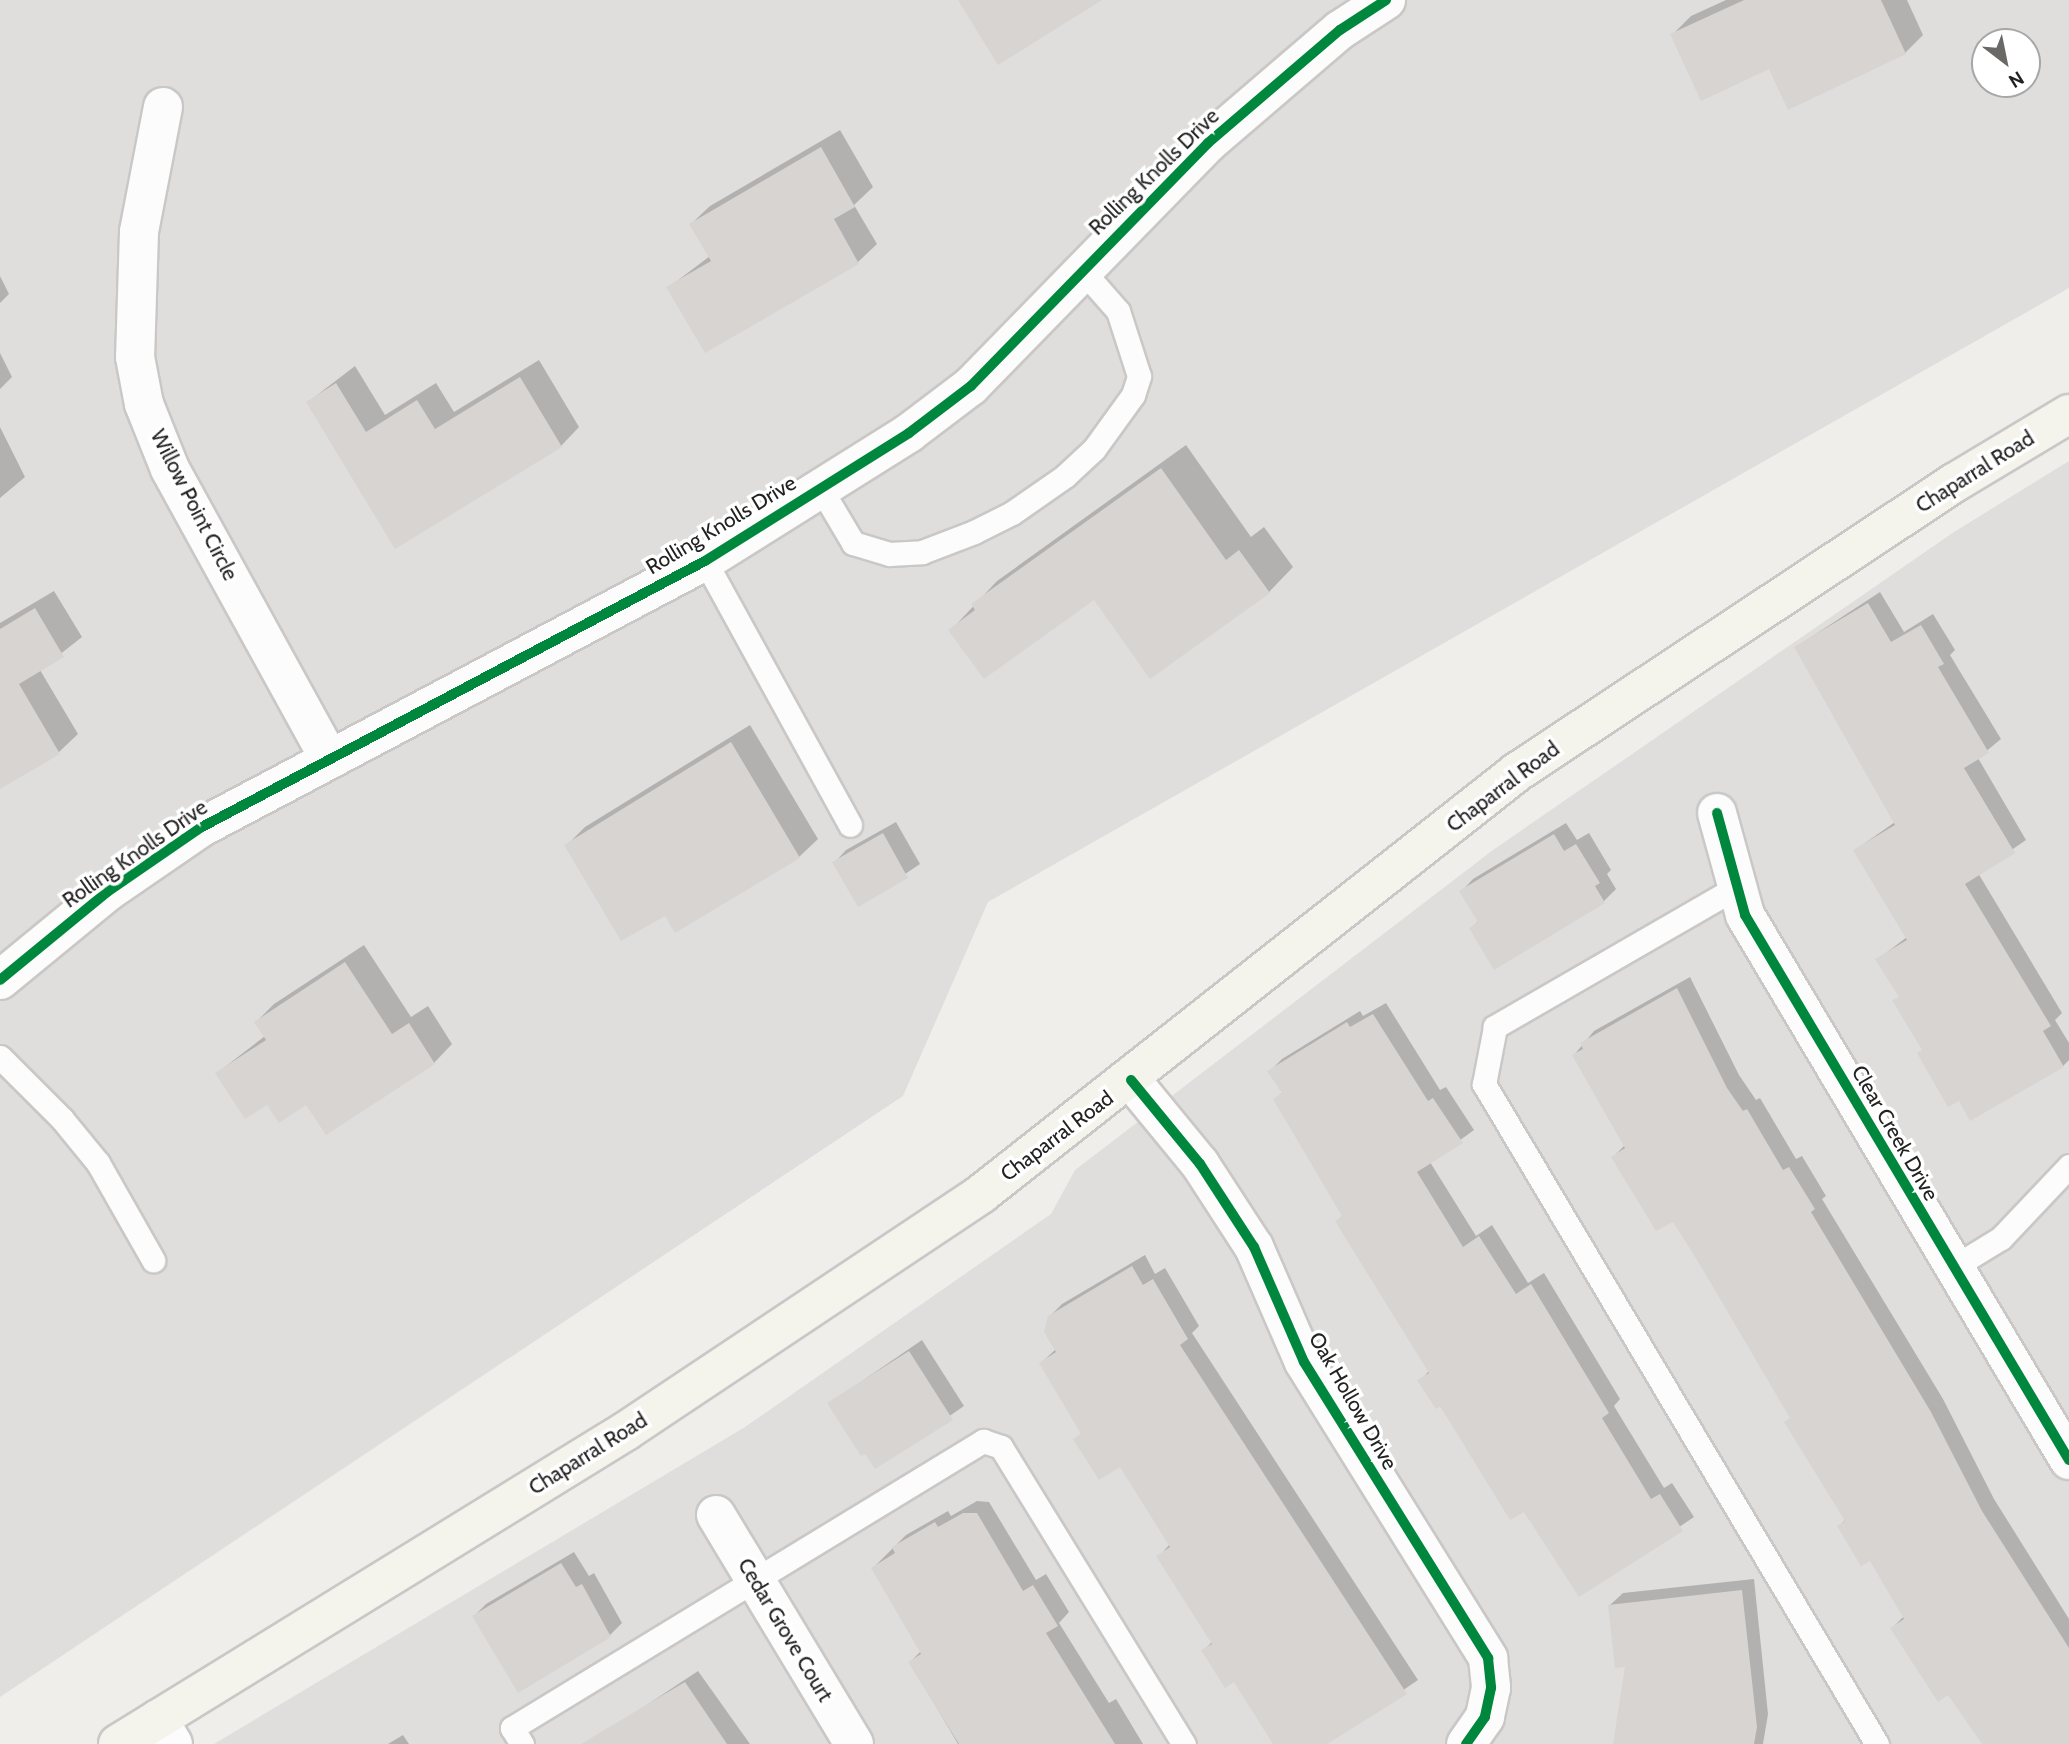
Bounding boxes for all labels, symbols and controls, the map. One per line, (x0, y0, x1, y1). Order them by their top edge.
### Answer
north arrow (1971, 28, 2041, 98)
text: N (2005, 66, 2028, 93)
street label: Rolling Knolls Drive (1084, 104, 1224, 240)
street label: Willow Point Circle (145, 425, 243, 585)
street label: Chaparral Road (1911, 426, 2039, 518)
street label: Rolling Knolls Drive (641, 470, 801, 580)
street label: Chaparral Road (1442, 736, 1564, 838)
street label: Rolling Knolls Drive (58, 795, 212, 913)
street label: Clear Creek Drive (1846, 1061, 1944, 1205)
street label: Chaparral Road (996, 1085, 1118, 1187)
street label: Oak Hollow Drive (1303, 1328, 1403, 1474)
street label: Chaparral Road (524, 1408, 652, 1500)
street label: Cedar Grove Court (732, 1554, 838, 1706)

